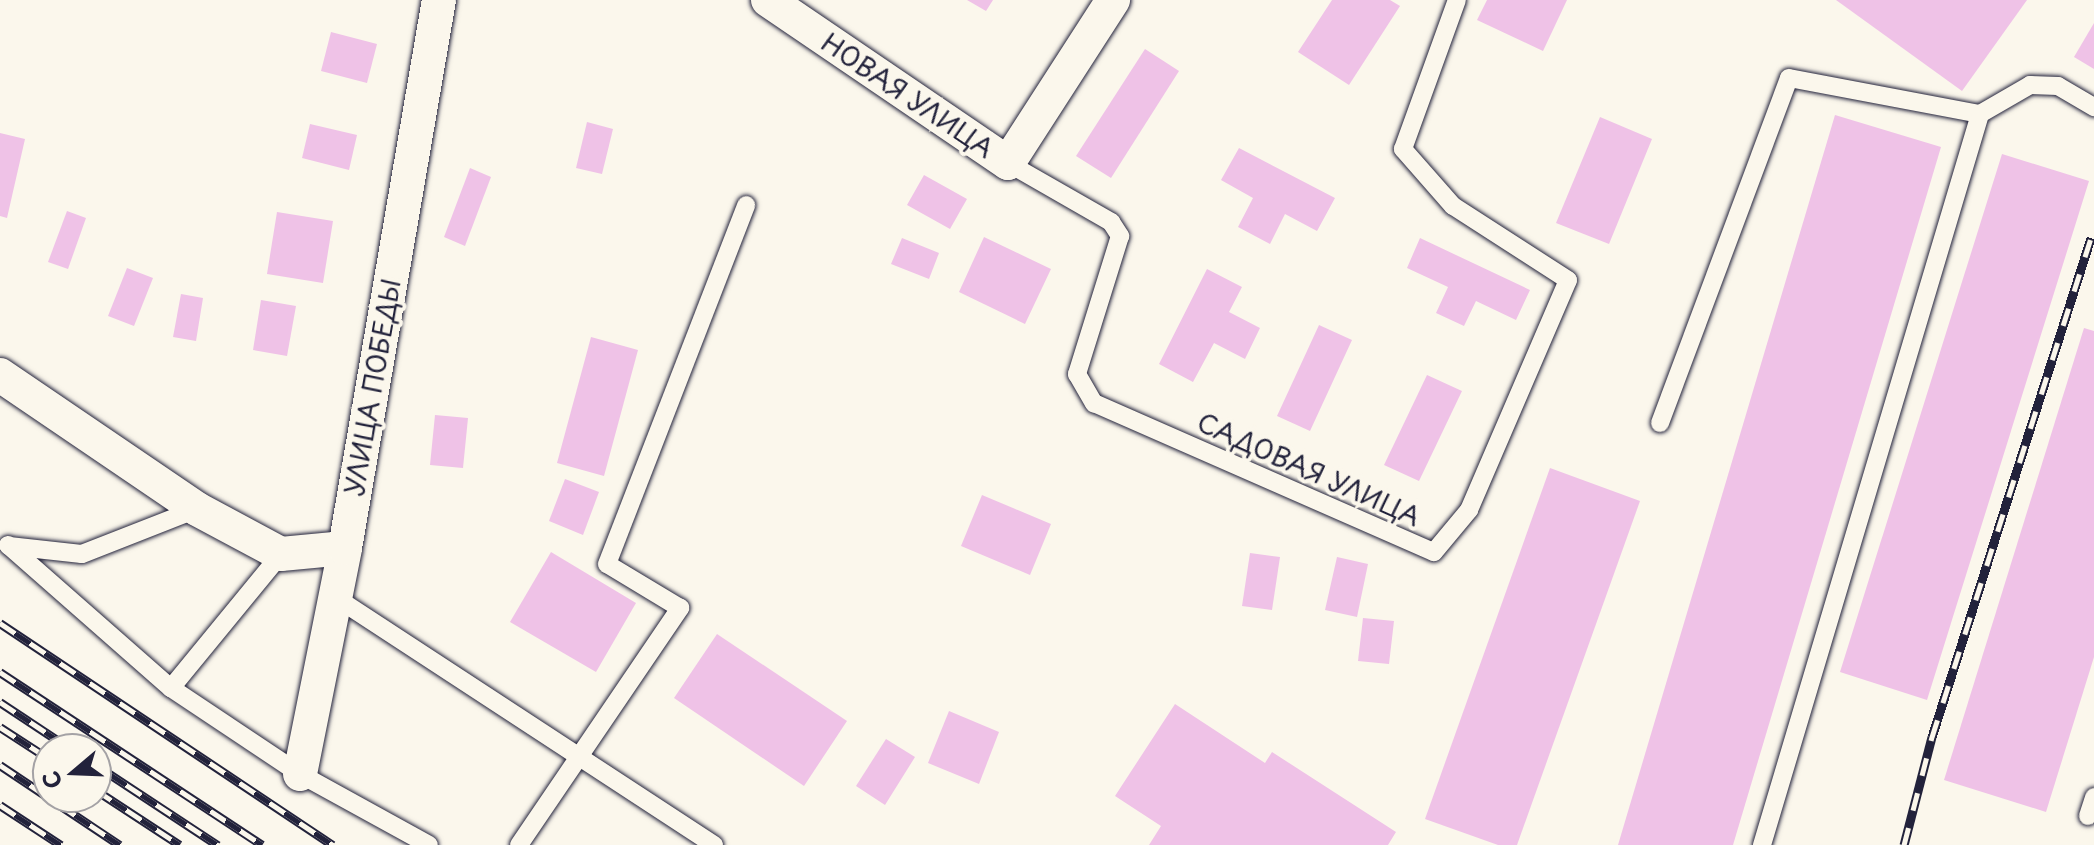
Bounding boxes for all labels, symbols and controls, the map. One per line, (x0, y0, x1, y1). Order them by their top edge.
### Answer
street label: НОВАЯ УЛИЦА (817, 26, 999, 164)
street label: УЛИЦА ПОБЕДЫ (337, 276, 407, 498)
street label: САДОВАЯ УЛИЦА (1193, 406, 1425, 532)
north arrow (32, 733, 112, 813)
text: С (32, 767, 69, 794)

